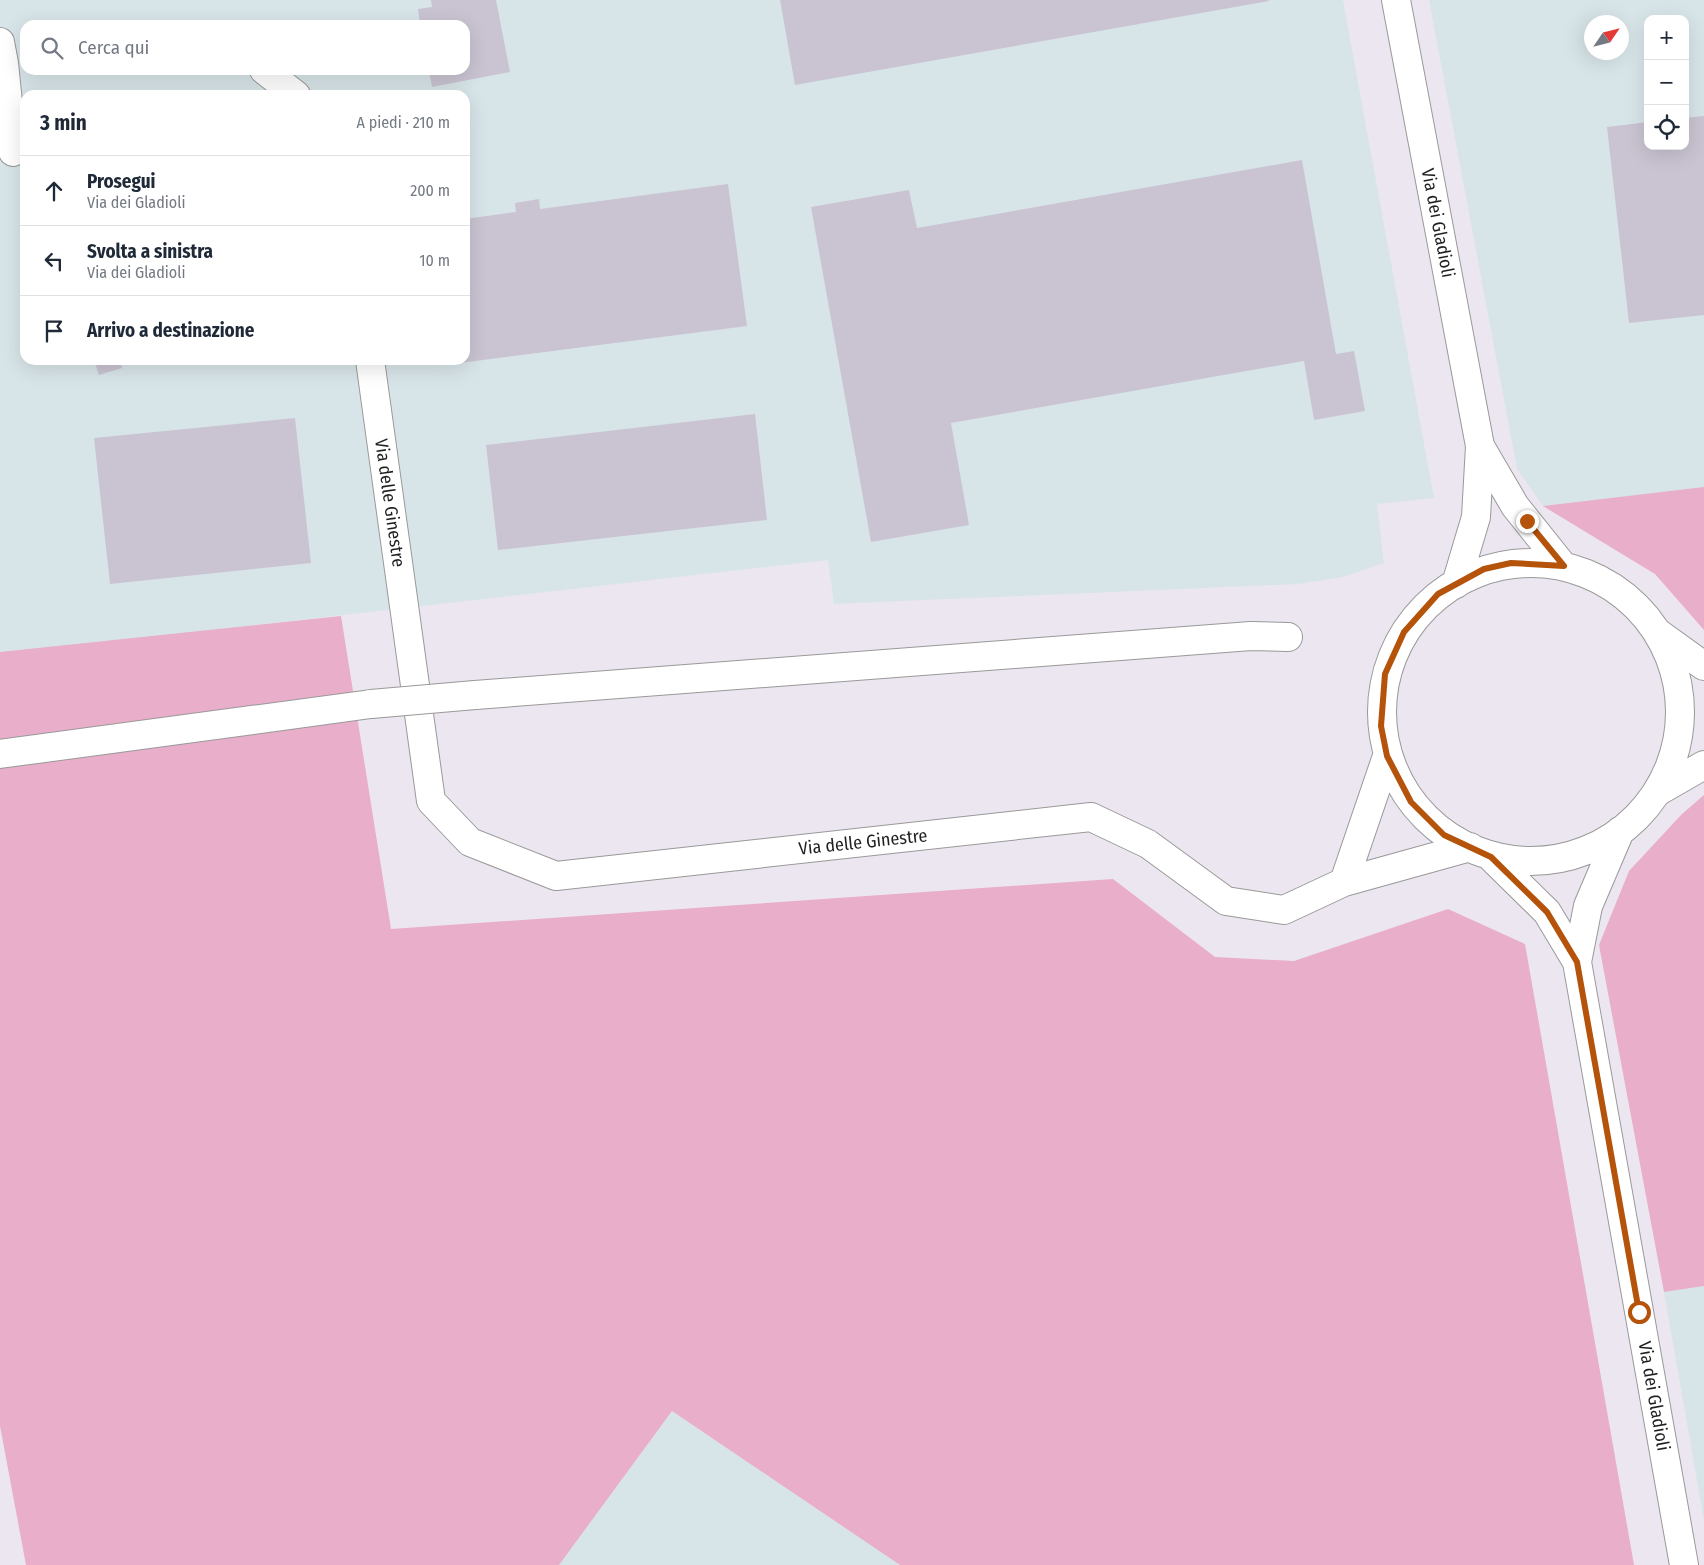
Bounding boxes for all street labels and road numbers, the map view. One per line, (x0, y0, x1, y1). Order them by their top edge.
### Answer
street label: Via dei Gladioli (1417, 167, 1459, 279)
street label: Via delle Ginestre (370, 437, 410, 569)
street label: Via delle Ginestre (798, 824, 929, 860)
street label: Via dei Gladioli (1634, 1340, 1674, 1452)

